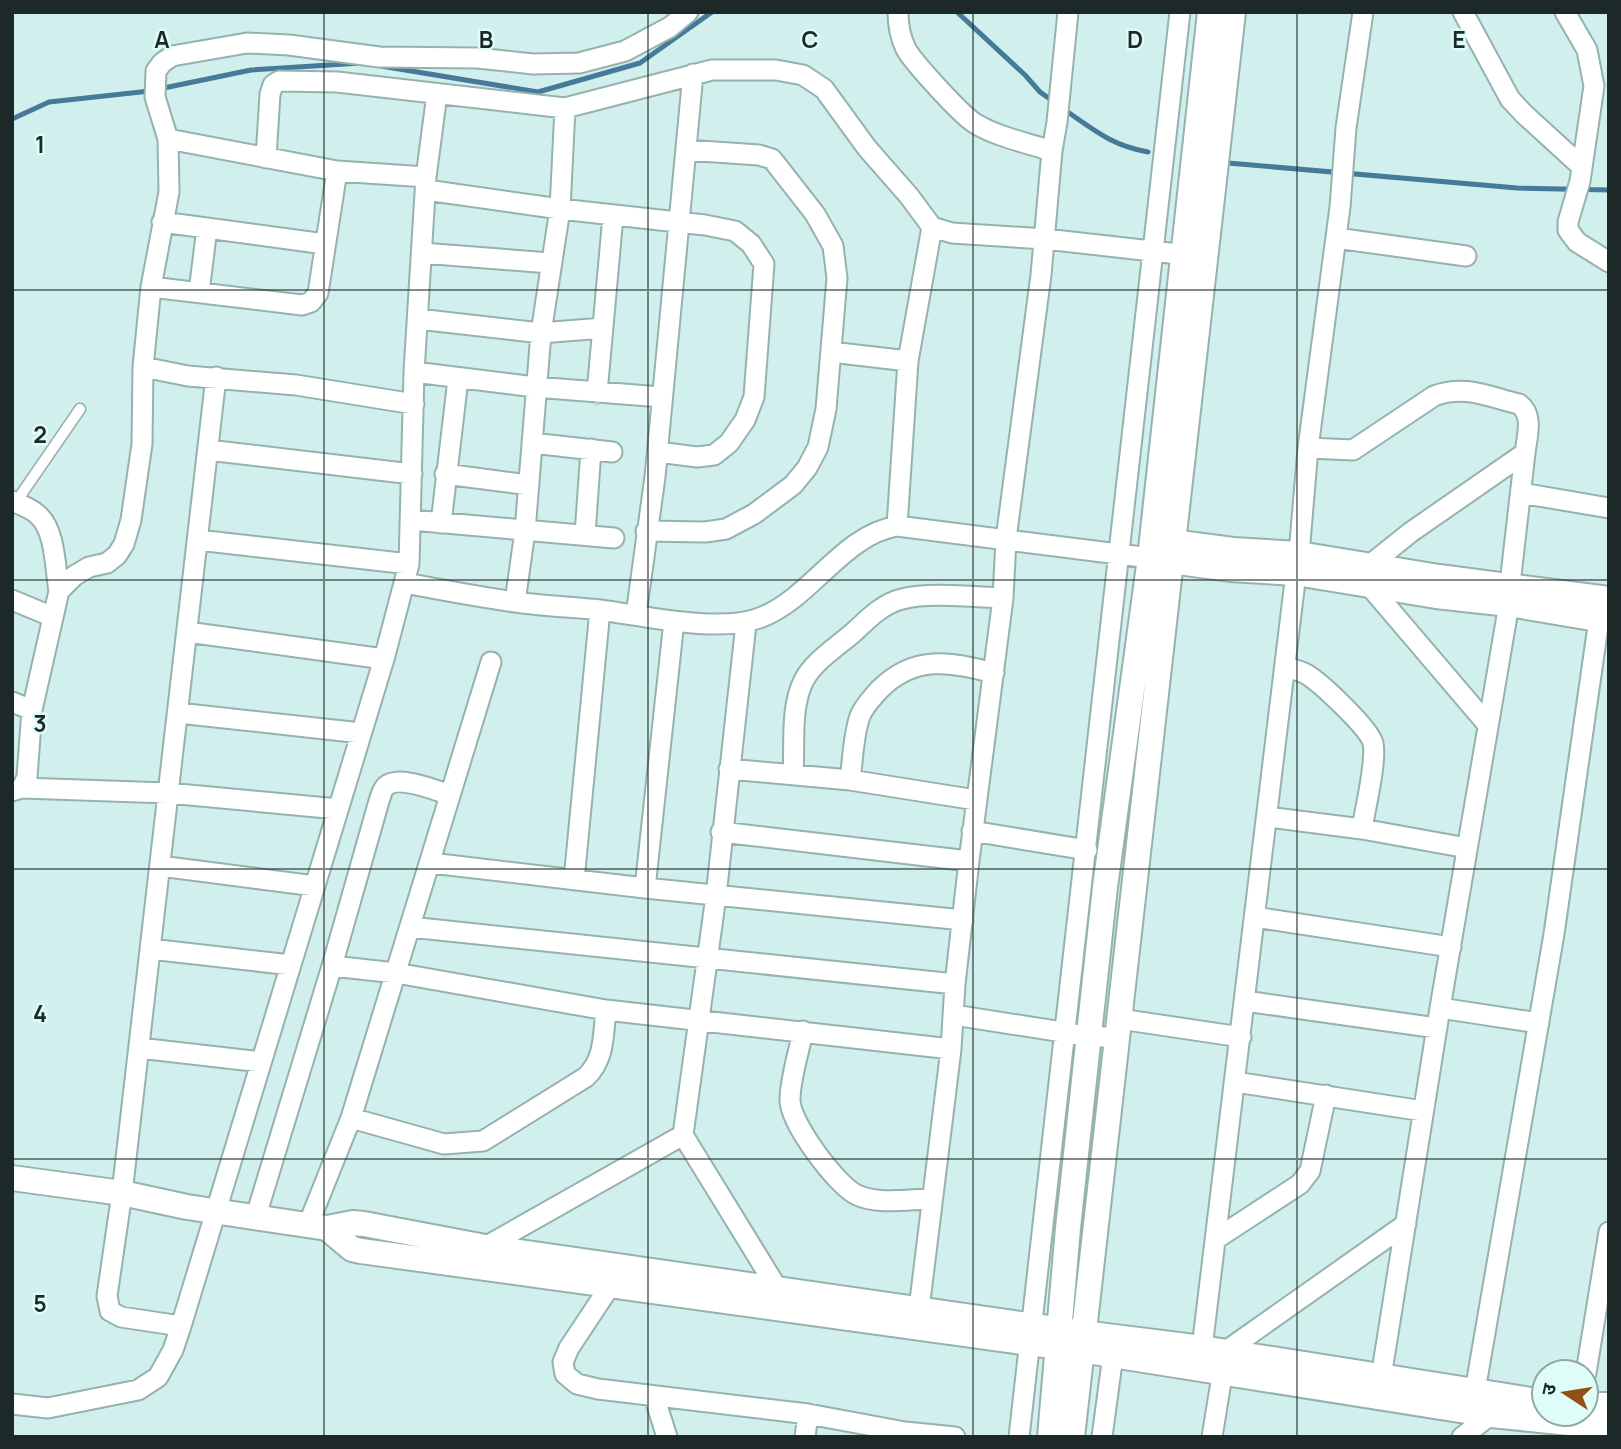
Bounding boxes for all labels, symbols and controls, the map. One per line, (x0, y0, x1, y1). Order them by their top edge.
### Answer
text: A (154, 23, 170, 55)
text: B (479, 23, 493, 55)
text: C (802, 23, 819, 55)
text: D (1127, 23, 1143, 55)
text: E (1452, 23, 1466, 55)
text: 1 (35, 128, 45, 160)
text: 2 (33, 418, 47, 450)
text: 3 (33, 707, 47, 739)
text: 4 (33, 997, 47, 1029)
text: 5 (33, 1287, 47, 1319)
north arrow (1530, 1358, 1600, 1428)
text: उ (1534, 1380, 1562, 1398)

